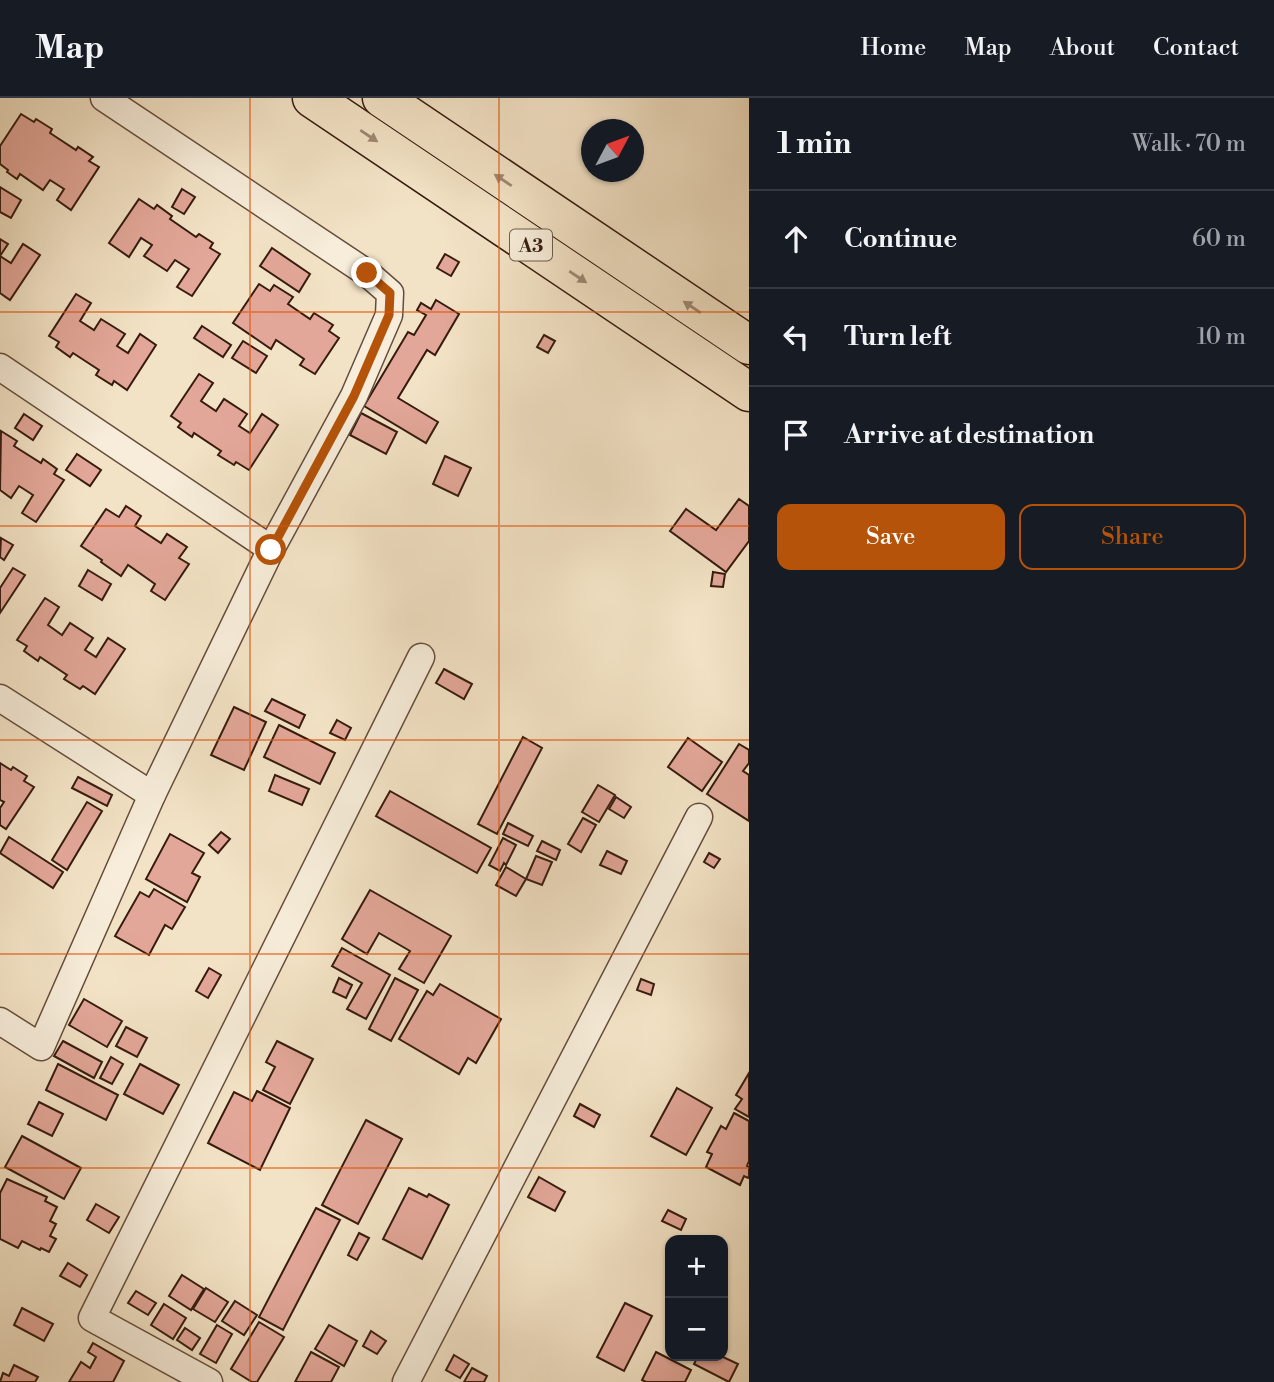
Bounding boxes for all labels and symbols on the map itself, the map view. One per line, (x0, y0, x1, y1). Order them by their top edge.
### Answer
north arrow (581, 119, 644, 182)
one-way arrow (360, 129, 378, 143)
one-way arrow (494, 174, 513, 187)
road number: A3 (510, 230, 552, 260)
route end (351, 257, 382, 288)
one-way arrow (569, 270, 587, 284)
one-way arrow (682, 300, 702, 313)
route start (255, 534, 286, 565)

